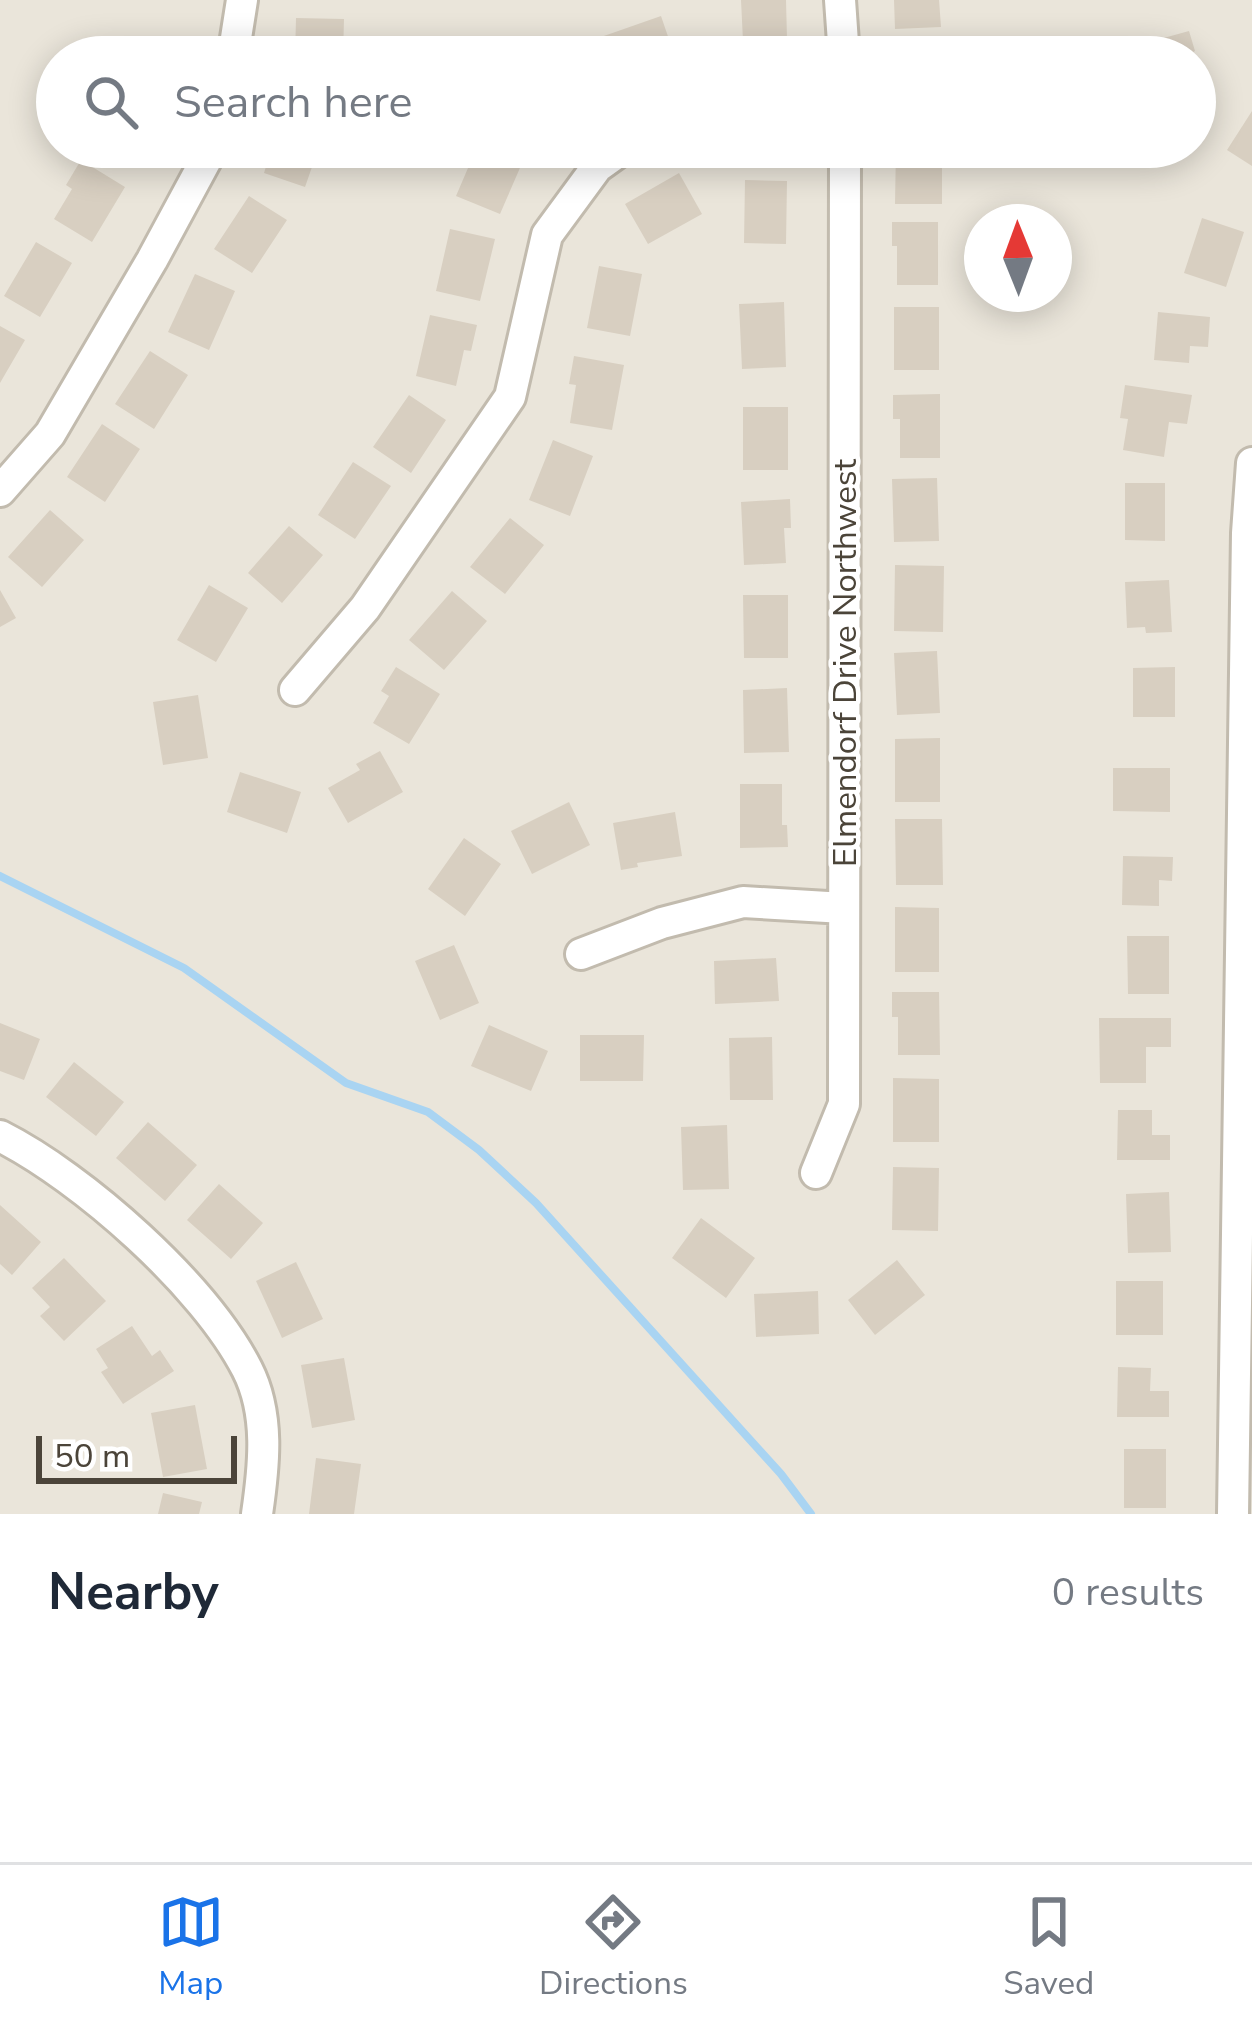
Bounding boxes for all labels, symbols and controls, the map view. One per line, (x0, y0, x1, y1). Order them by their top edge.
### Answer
search box (36, 36, 1216, 168)
icon: search (78, 69, 144, 135)
text: Search here (174, 72, 413, 133)
north arrow (964, 204, 1072, 312)
street label: Elmendorf Drive Northwest (823, 459, 868, 867)
scale bar (36, 1430, 237, 1483)
text: 50 m (54, 1434, 130, 1479)
text: Nearby (48, 1557, 219, 1627)
text: 0 results (1052, 1566, 1204, 1619)
tab: Map (158, 1889, 224, 2006)
tab: Directions (539, 1889, 688, 2006)
tab: Saved (1003, 1889, 1094, 2006)

